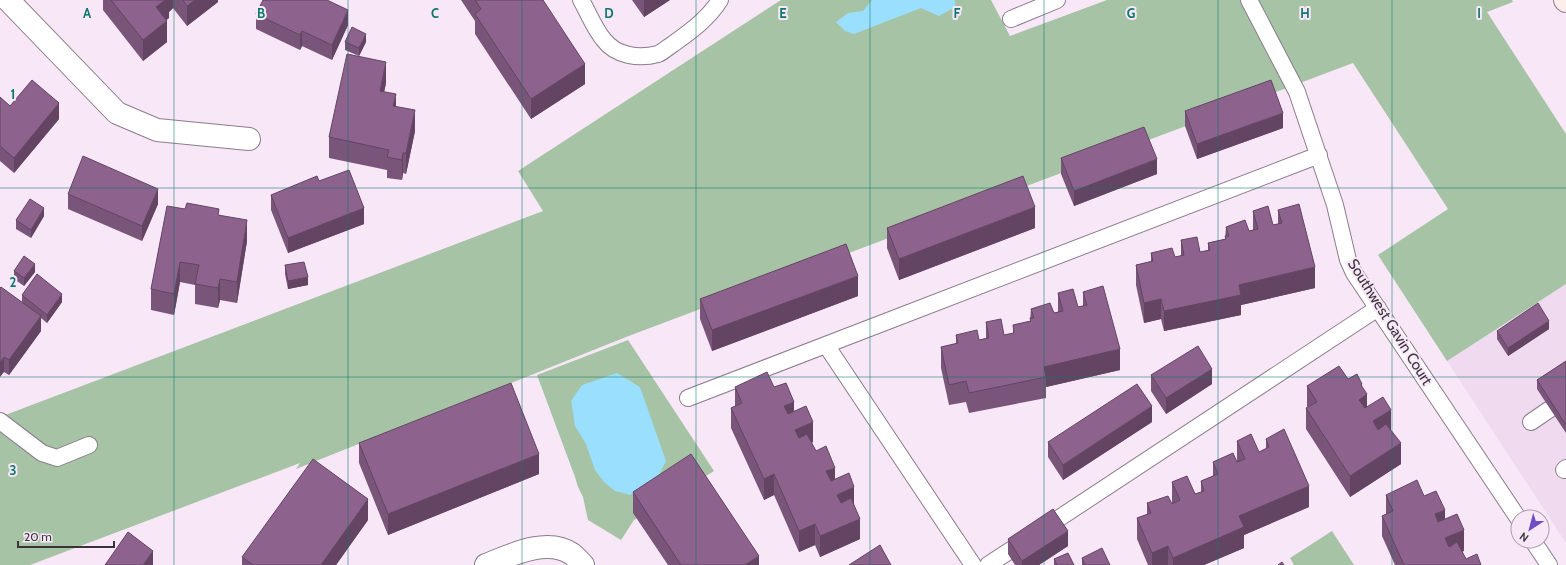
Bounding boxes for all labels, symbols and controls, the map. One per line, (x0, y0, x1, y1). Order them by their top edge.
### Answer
text: A (83, 5, 92, 21)
text: B (257, 5, 265, 21)
text: C (431, 5, 439, 21)
text: D (604, 5, 614, 21)
text: E (779, 5, 787, 21)
text: F (954, 5, 961, 21)
text: G (1127, 5, 1136, 21)
text: H (1300, 5, 1310, 21)
text: I (1477, 5, 1481, 21)
text: 1 (11, 86, 15, 102)
street label: Southwest Gavin Court (1344, 256, 1436, 388)
text: 2 (10, 274, 17, 290)
text: 3 (9, 462, 17, 478)
north arrow (1510, 509, 1550, 549)
scale bar (18, 523, 114, 549)
text: 20 m (24, 529, 52, 544)
text: N (1517, 529, 1531, 545)

